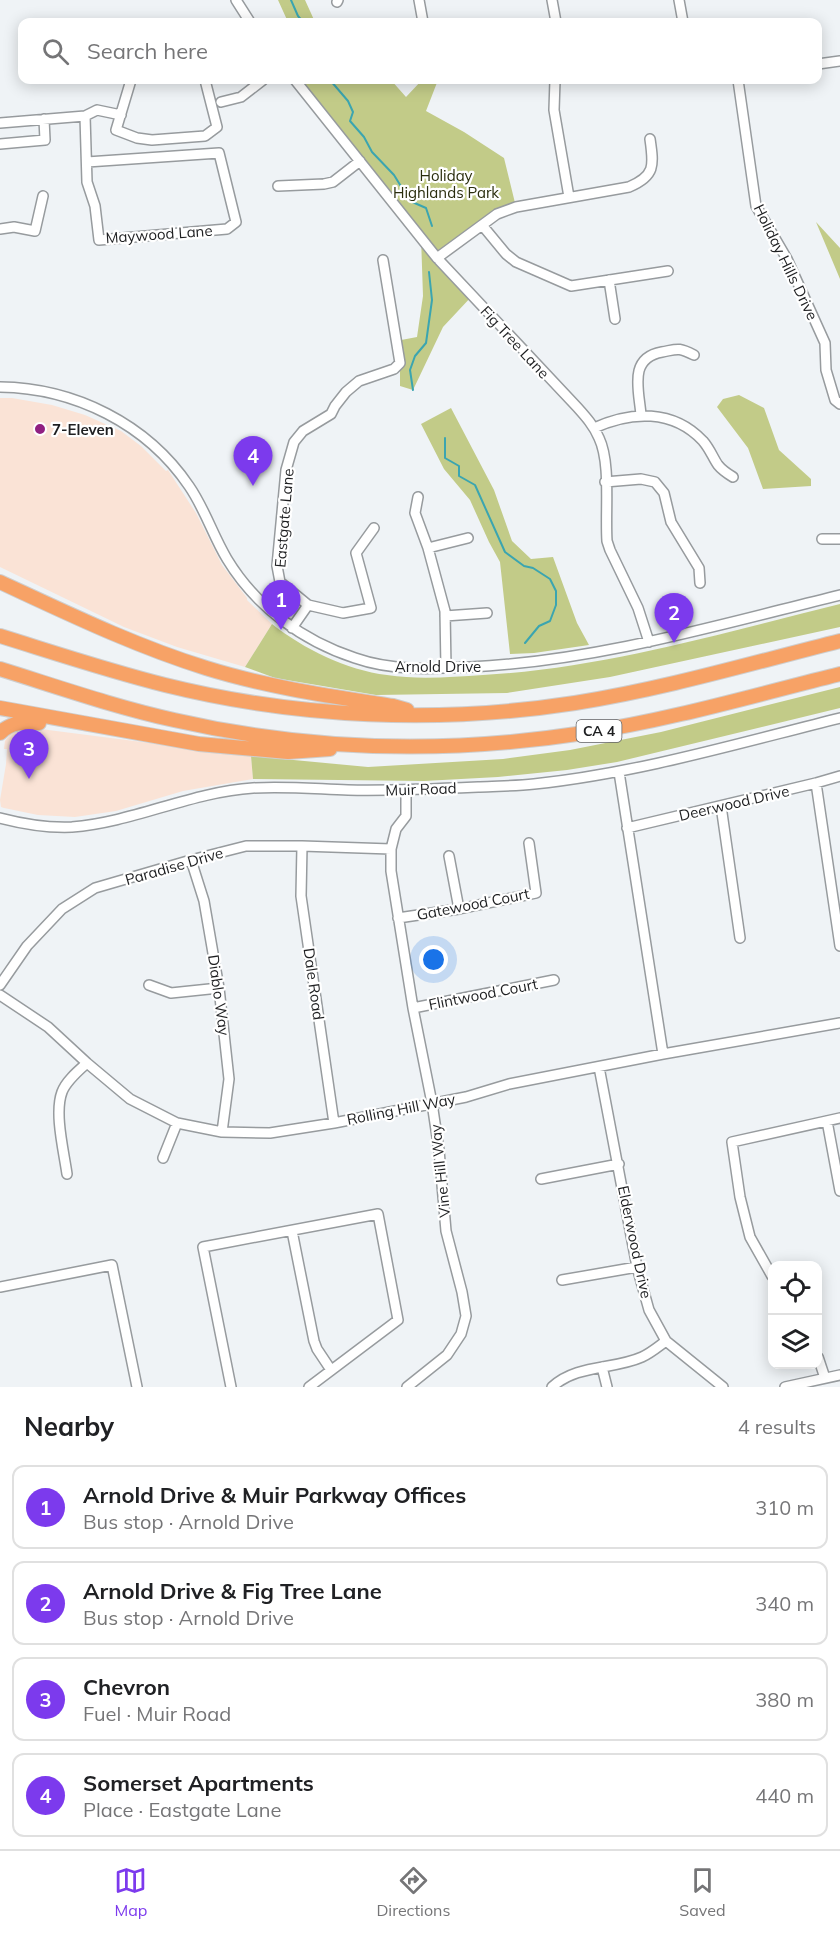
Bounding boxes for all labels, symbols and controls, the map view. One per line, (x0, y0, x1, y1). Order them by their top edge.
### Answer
search box (18, 18, 822, 84)
icon: search (39, 35, 72, 68)
text: Search here (87, 37, 208, 65)
park label: Holiday Highlands Park (393, 166, 499, 202)
street label: Holiday Hills Drive (750, 201, 822, 323)
street label: Maywood Lane (105, 221, 213, 247)
street label: Fig Tree Lane (476, 302, 554, 382)
place label: 7-Eleven (52, 420, 114, 439)
marker: 7-Eleven (33, 422, 47, 436)
pin: 4 (234, 436, 272, 486)
street label: Eastgate Lane (270, 468, 298, 568)
pin: 1 (262, 580, 300, 630)
pin: 2 (654, 594, 694, 643)
street label: Arnold Drive (395, 657, 481, 676)
road number: CA 4 (576, 720, 622, 742)
pin: 3 (9, 730, 48, 779)
street label: Muir Road (385, 778, 457, 800)
street label: Deerwood Drive (677, 781, 791, 825)
street label: Paradise Drive (123, 843, 225, 889)
street label: Gatewood Court (415, 884, 531, 924)
your location (419, 945, 448, 974)
street label: Dale Road (300, 947, 328, 1021)
street label: Diablo Way (204, 953, 234, 1037)
street label: Flintwood Court (427, 974, 539, 1014)
street label: Rolling Hill Way (345, 1089, 457, 1129)
street label: Vine Hill Way (426, 1123, 454, 1219)
street label: Elderwood Drive (614, 1184, 656, 1300)
map controls (768, 1261, 822, 1369)
button: locate (768, 1261, 822, 1315)
button: layers (768, 1315, 822, 1369)
text: Nearby (24, 1410, 114, 1443)
text: 4 results (738, 1414, 816, 1439)
text: Arnold Drive & Muir Parkway Offices (83, 1481, 466, 1509)
text: 1 (40, 1495, 52, 1520)
text: 310 m (755, 1495, 814, 1520)
text: Bus stop · Arnold Drive (83, 1509, 294, 1534)
text: Arnold Drive & Fig Tree Lane (83, 1577, 382, 1605)
text: 2 (40, 1591, 52, 1616)
text: 340 m (755, 1591, 814, 1616)
text: Bus stop · Arnold Drive (83, 1605, 294, 1630)
text: Chevron (83, 1673, 170, 1701)
text: 3 (40, 1687, 52, 1712)
text: 380 m (755, 1687, 814, 1712)
text: Fuel · Muir Road (83, 1701, 231, 1726)
text: Somerset Apartments (83, 1769, 314, 1797)
text: 4 (40, 1783, 52, 1808)
text: 440 m (755, 1783, 814, 1808)
text: Place · Eastgate Lane (83, 1797, 281, 1822)
tab: Map (114, 1864, 147, 1920)
tab: Directions (376, 1864, 450, 1920)
tab: Saved (679, 1864, 726, 1920)

